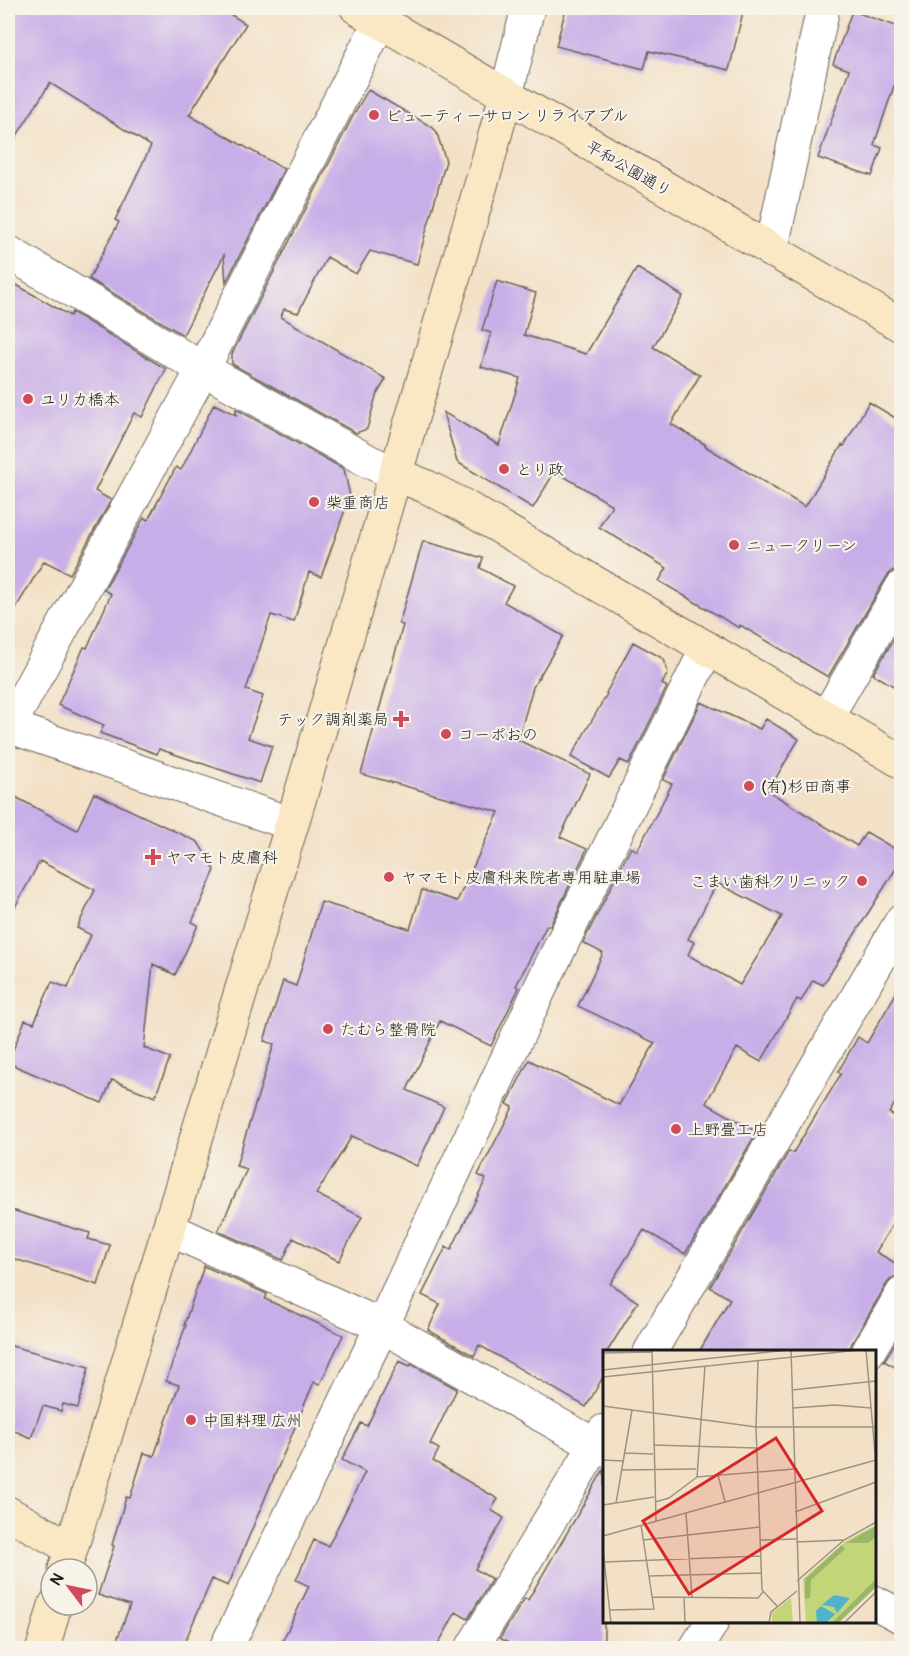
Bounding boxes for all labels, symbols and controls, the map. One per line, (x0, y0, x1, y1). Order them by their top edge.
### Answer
place label: ビューティーサロン リライアブル (386, 106, 629, 126)
marker: ビューティーサロン リライアブル (367, 108, 381, 122)
street label: 平和公園通り (582, 136, 675, 202)
place label: ユリカ橋本 (40, 390, 120, 410)
marker: ユリカ橋本 (21, 392, 35, 406)
place label: とり政 (516, 460, 564, 480)
marker: とり政 (497, 462, 511, 476)
place label: 柴重商店 (326, 493, 390, 513)
marker: 柴重商店 (307, 495, 321, 509)
place label: ニュークリーン (746, 536, 857, 556)
marker: ニュークリーン (727, 538, 741, 552)
place label: テック調剤薬局 (277, 710, 389, 730)
marker: テック調剤薬局 (394, 712, 408, 726)
place label: コーポおの (458, 725, 538, 745)
marker: コーポおの (439, 727, 453, 741)
place label: (有)杉田商事 (761, 777, 852, 797)
marker: (有)杉田商事 (742, 779, 756, 793)
marker: ヤマモト皮膚科 (144, 848, 162, 866)
place label: ヤマモト皮膚科 (166, 848, 278, 868)
place label: ヤマモト皮膚科来院者専用駐車場 (401, 868, 641, 888)
marker: ヤマモト皮膚科来院者専用駐車場 (382, 870, 396, 884)
place label: こまい歯科クリニック (690, 872, 850, 892)
marker: こまい歯科クリニック (855, 874, 869, 888)
place label: たむら整骨院 (340, 1020, 436, 1040)
marker: たむら整骨院 (321, 1022, 335, 1036)
place label: 上野畳工店 (688, 1120, 768, 1140)
marker: 上野畳工店 (669, 1122, 683, 1136)
inset map (603, 1350, 876, 1623)
place label: 中国料理 広州 (203, 1411, 302, 1431)
marker: 中国料理 広州 (184, 1413, 198, 1427)
north arrow (39, 1557, 99, 1617)
text: N (46, 1570, 69, 1589)

